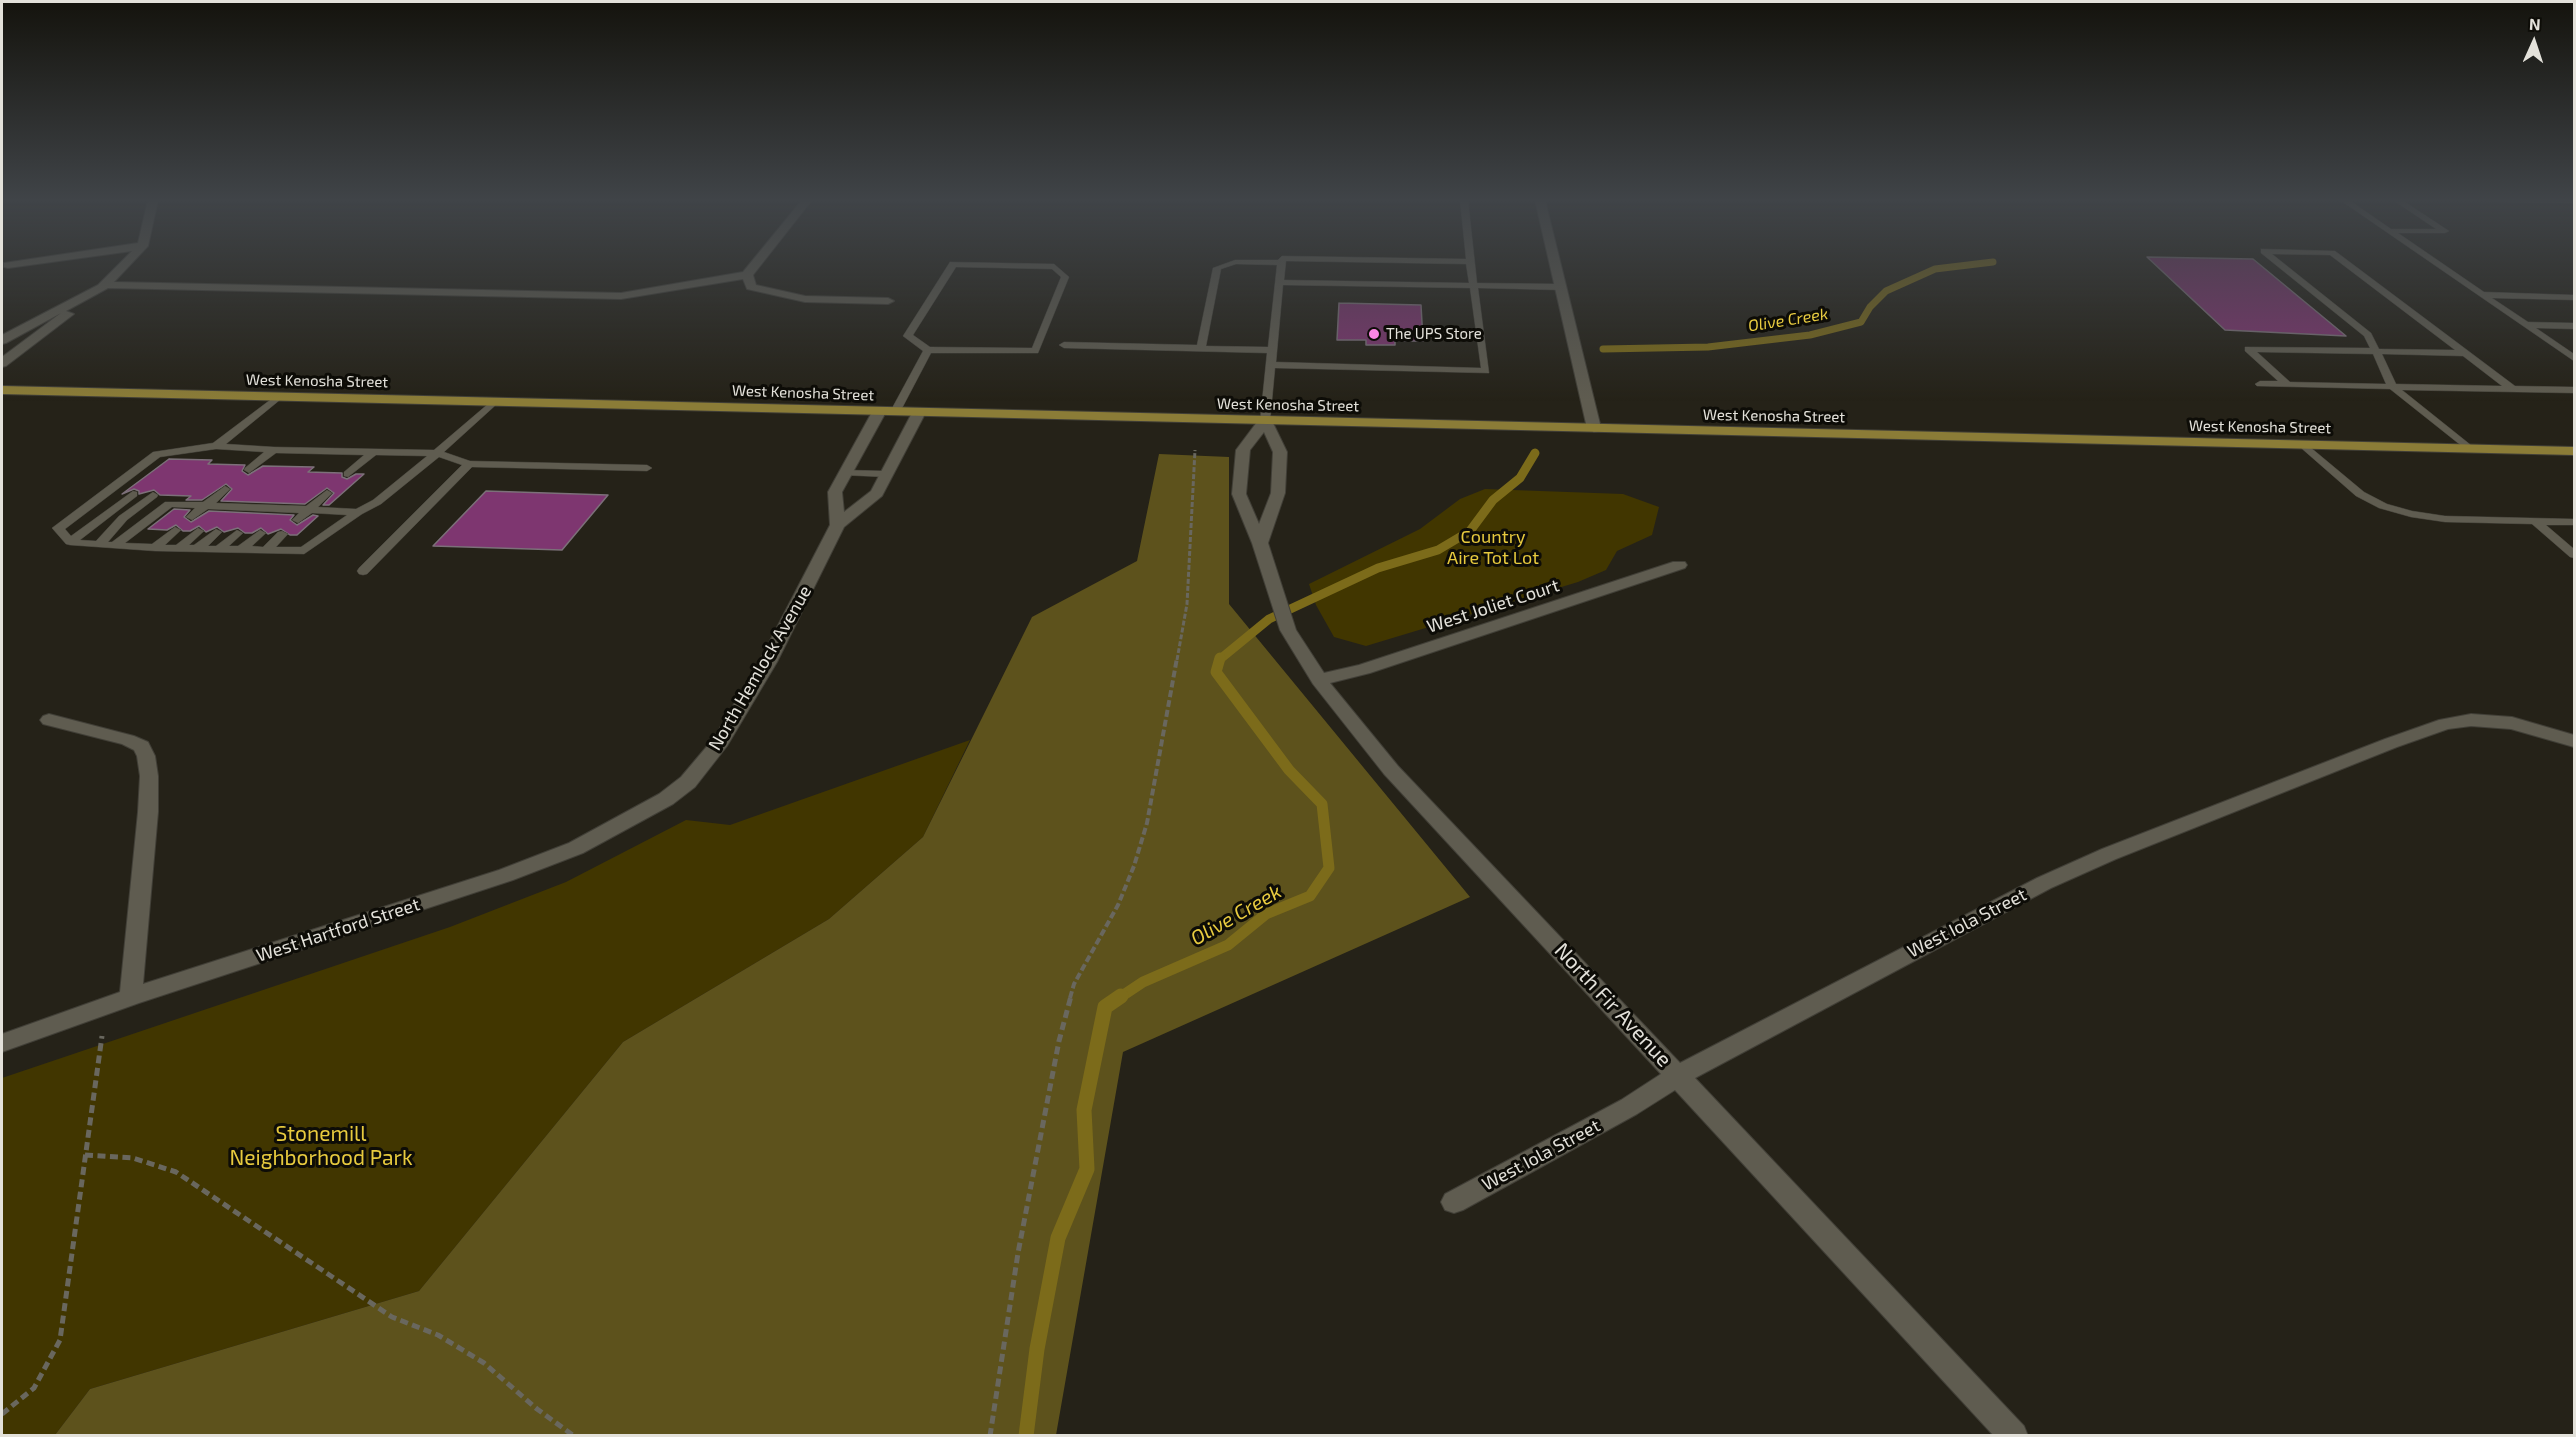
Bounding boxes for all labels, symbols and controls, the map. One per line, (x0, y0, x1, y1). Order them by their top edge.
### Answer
north arrow (2504, 12, 2564, 72)
text: N (2529, 14, 2541, 33)
water label: Olive Creek (1747, 304, 1829, 336)
place label: The UPS Store (1386, 325, 1482, 343)
marker: The UPS Store (1367, 327, 1381, 341)
street label: West Kenosha Street (246, 371, 388, 391)
street label: West Kenosha Street (732, 382, 874, 404)
street label: West Kenosha Street (1217, 395, 1359, 415)
street label: West Kenosha Street (1703, 406, 1845, 426)
street label: West Kenosha Street (2189, 417, 2331, 437)
park label: Country Aire Tot Lot (1447, 526, 1539, 568)
street label: West Joliet Court (1424, 574, 1562, 638)
street label: North Hemlock Avenue (704, 582, 816, 754)
water label: Olive Creek (1186, 879, 1286, 951)
street label: West Iola Street (1904, 884, 2030, 962)
street label: West Hartford Street (253, 893, 423, 967)
street label: North Fir Avenue (1549, 938, 1677, 1072)
street label: West Iola Street (1478, 1115, 1604, 1195)
park label: Stonemill Neighborhood Park (229, 1121, 413, 1171)

